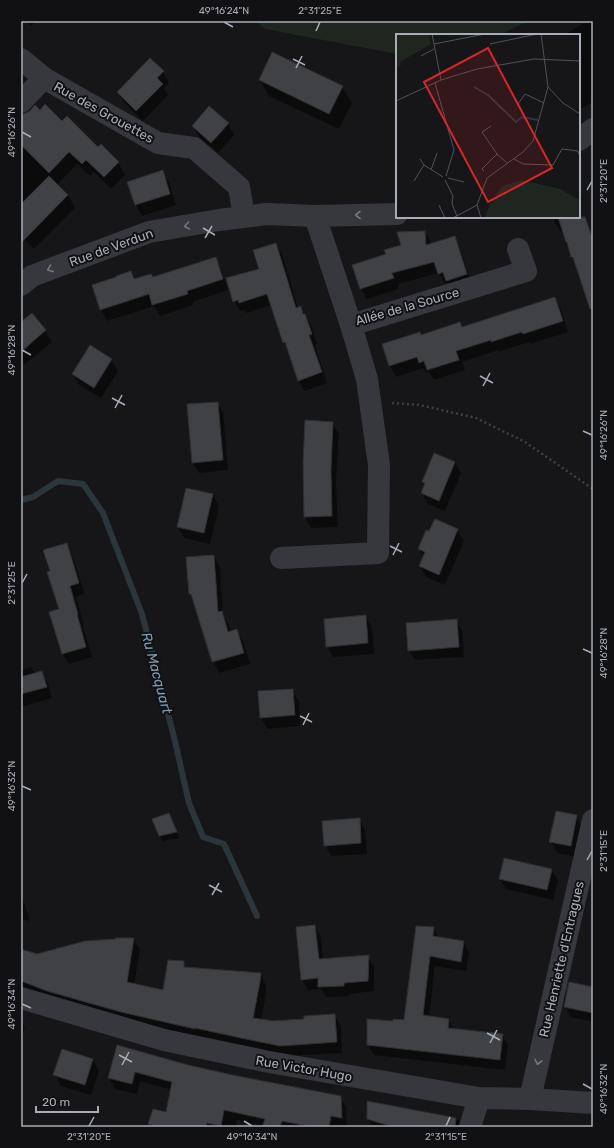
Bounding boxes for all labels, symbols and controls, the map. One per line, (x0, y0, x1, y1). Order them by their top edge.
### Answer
text: 49°16'24"N (199, 5, 249, 17)
text: 2°31'25"E (298, 5, 342, 17)
inset map (396, 34, 580, 218)
street label: Rue des Grouettes (51, 79, 157, 146)
text: 49°16'26"N (6, 107, 18, 157)
text: 2°31'20"E (598, 159, 610, 203)
one-way arrow (355, 211, 361, 219)
one-way arrow (184, 221, 190, 229)
street label: Rue de Verdun (67, 225, 155, 270)
one-way arrow (47, 265, 54, 273)
street label: Allée de la Source (354, 285, 461, 328)
text: 49°16'28"N (6, 324, 18, 376)
text: 49°16'26"N (598, 410, 610, 460)
text: 2°31'25"E (6, 561, 18, 605)
text: 49°16'28"N (598, 627, 610, 679)
water label: Ru Macquart (137, 630, 176, 716)
text: 49°16'32"N (6, 761, 18, 811)
text: 2°31'15"E (598, 830, 610, 872)
street label: Rue Henriette d'Entragues (536, 879, 588, 1039)
text: 49°16'34"N (6, 979, 18, 1029)
street label: Rue Victor Hugo (254, 1053, 353, 1085)
one-way arrow (535, 1059, 543, 1066)
text: 49°16'32"N (598, 1064, 610, 1114)
scale bar (36, 1088, 98, 1114)
text: 20 m (42, 1095, 70, 1109)
text: 2°31'20"E (67, 1131, 111, 1143)
text: 49°16'34"N (227, 1131, 277, 1143)
text: 2°31'15"E (425, 1131, 467, 1143)

